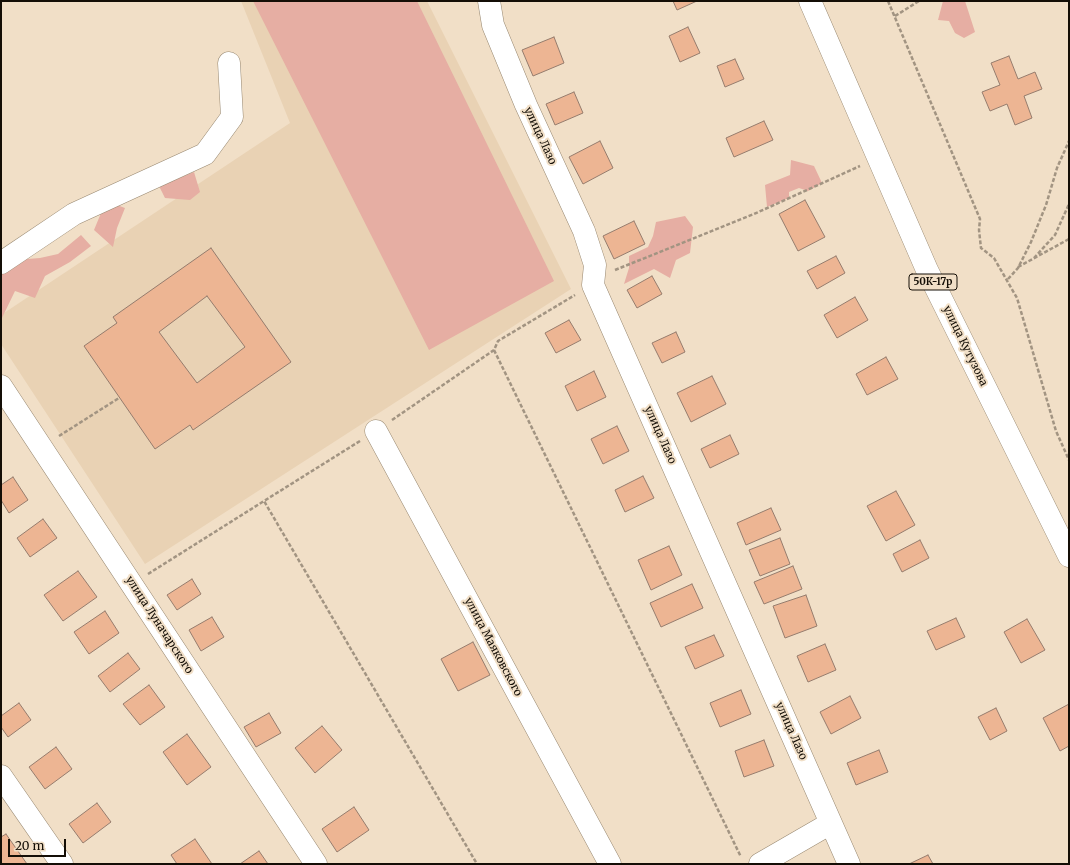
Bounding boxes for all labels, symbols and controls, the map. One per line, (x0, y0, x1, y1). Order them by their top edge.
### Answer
street label: улица Лазо (521, 105, 559, 167)
road number: 50К-17р (909, 274, 957, 290)
street label: улица Кутузова (940, 304, 990, 388)
street label: улица Лазо (641, 404, 679, 466)
street label: улица Луначарского (122, 574, 196, 676)
street label: улица Маяковского (461, 595, 525, 699)
street label: улица Лазо (772, 700, 810, 762)
scale bar (10, 831, 68, 857)
text: 20 m (15, 838, 44, 853)

